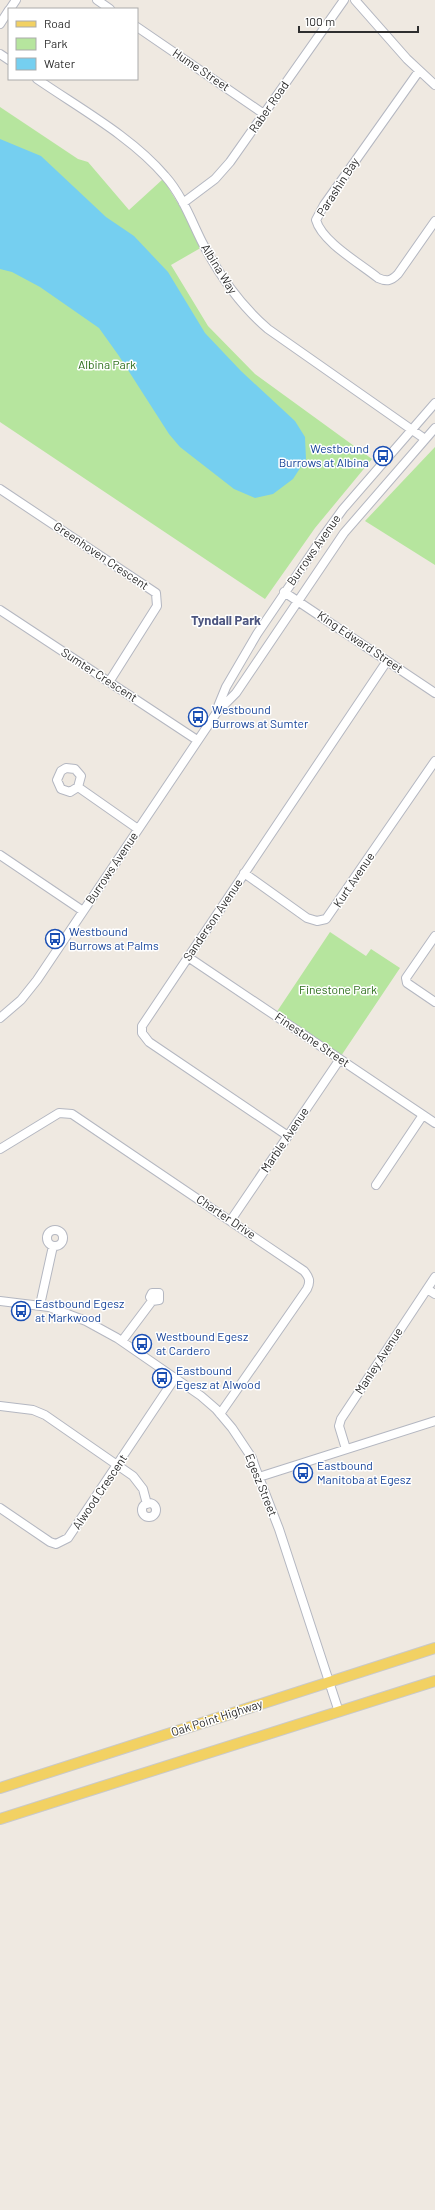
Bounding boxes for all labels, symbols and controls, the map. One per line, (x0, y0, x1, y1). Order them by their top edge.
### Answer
legend (8, 8, 138, 80)
scale bar (299, 8, 418, 34)
text: 100 m (305, 14, 335, 28)
text: Road (44, 16, 71, 30)
text: Park (44, 36, 68, 50)
street label: Hume Street (170, 45, 233, 93)
text: Water (44, 56, 76, 70)
street label: Raber Road (245, 78, 291, 135)
street label: Parashin Bay (313, 154, 362, 218)
street label: Albina Way (199, 241, 241, 296)
park label: Albina Park (78, 357, 136, 371)
place label: Westbound Burrows at Albina (279, 441, 369, 469)
bus stop icon: Westbound Burrows at Albina (372, 445, 394, 467)
street label: Burrows Avenue (284, 511, 343, 588)
street label: Greenhoven Crescent (51, 518, 152, 592)
street label: King Edward Street (315, 607, 406, 675)
district label: Tyndall Park (191, 612, 261, 628)
street label: Sumter Crescent (59, 644, 140, 704)
place label: Westbound Burrows at Sumter (212, 702, 309, 730)
bus stop icon: Westbound Burrows at Sumter (187, 706, 209, 728)
street label: Burrows Avenue (82, 829, 140, 906)
street label: Kurt Avenue (330, 849, 377, 910)
street label: Sanderson Avenue (179, 876, 245, 963)
place label: Westbound Burrows at Palms (69, 924, 159, 952)
bus stop icon: Westbound Burrows at Palms (44, 928, 66, 950)
park label: Finestone Park (299, 982, 377, 996)
street label: Finestone Street (273, 1009, 353, 1069)
street label: Marble Avenue (257, 1104, 311, 1175)
street label: Charter Drive (194, 1191, 259, 1241)
place label: Eastbound Egesz at Markwood (35, 1296, 124, 1324)
bus stop icon: Eastbound Egesz at Markwood (10, 1300, 32, 1322)
street label: Manley Avenue (352, 1325, 405, 1396)
place label: Westbound Egesz at Cardero (156, 1329, 248, 1357)
bus stop icon: Westbound Egesz at Cardero (131, 1333, 153, 1355)
place label: Eastbound Egesz at Alwood (176, 1363, 260, 1391)
bus stop icon: Eastbound Egesz at Alwood (151, 1367, 173, 1389)
street label: Alwood Crescent (69, 1451, 129, 1532)
street label: Egesz Street (243, 1451, 281, 1518)
place label: Eastbound Manitoba at Egesz (317, 1458, 411, 1486)
bus stop icon: Eastbound Manitoba at Egesz (292, 1462, 314, 1484)
street label: Oak Point Highway (169, 1695, 265, 1738)

